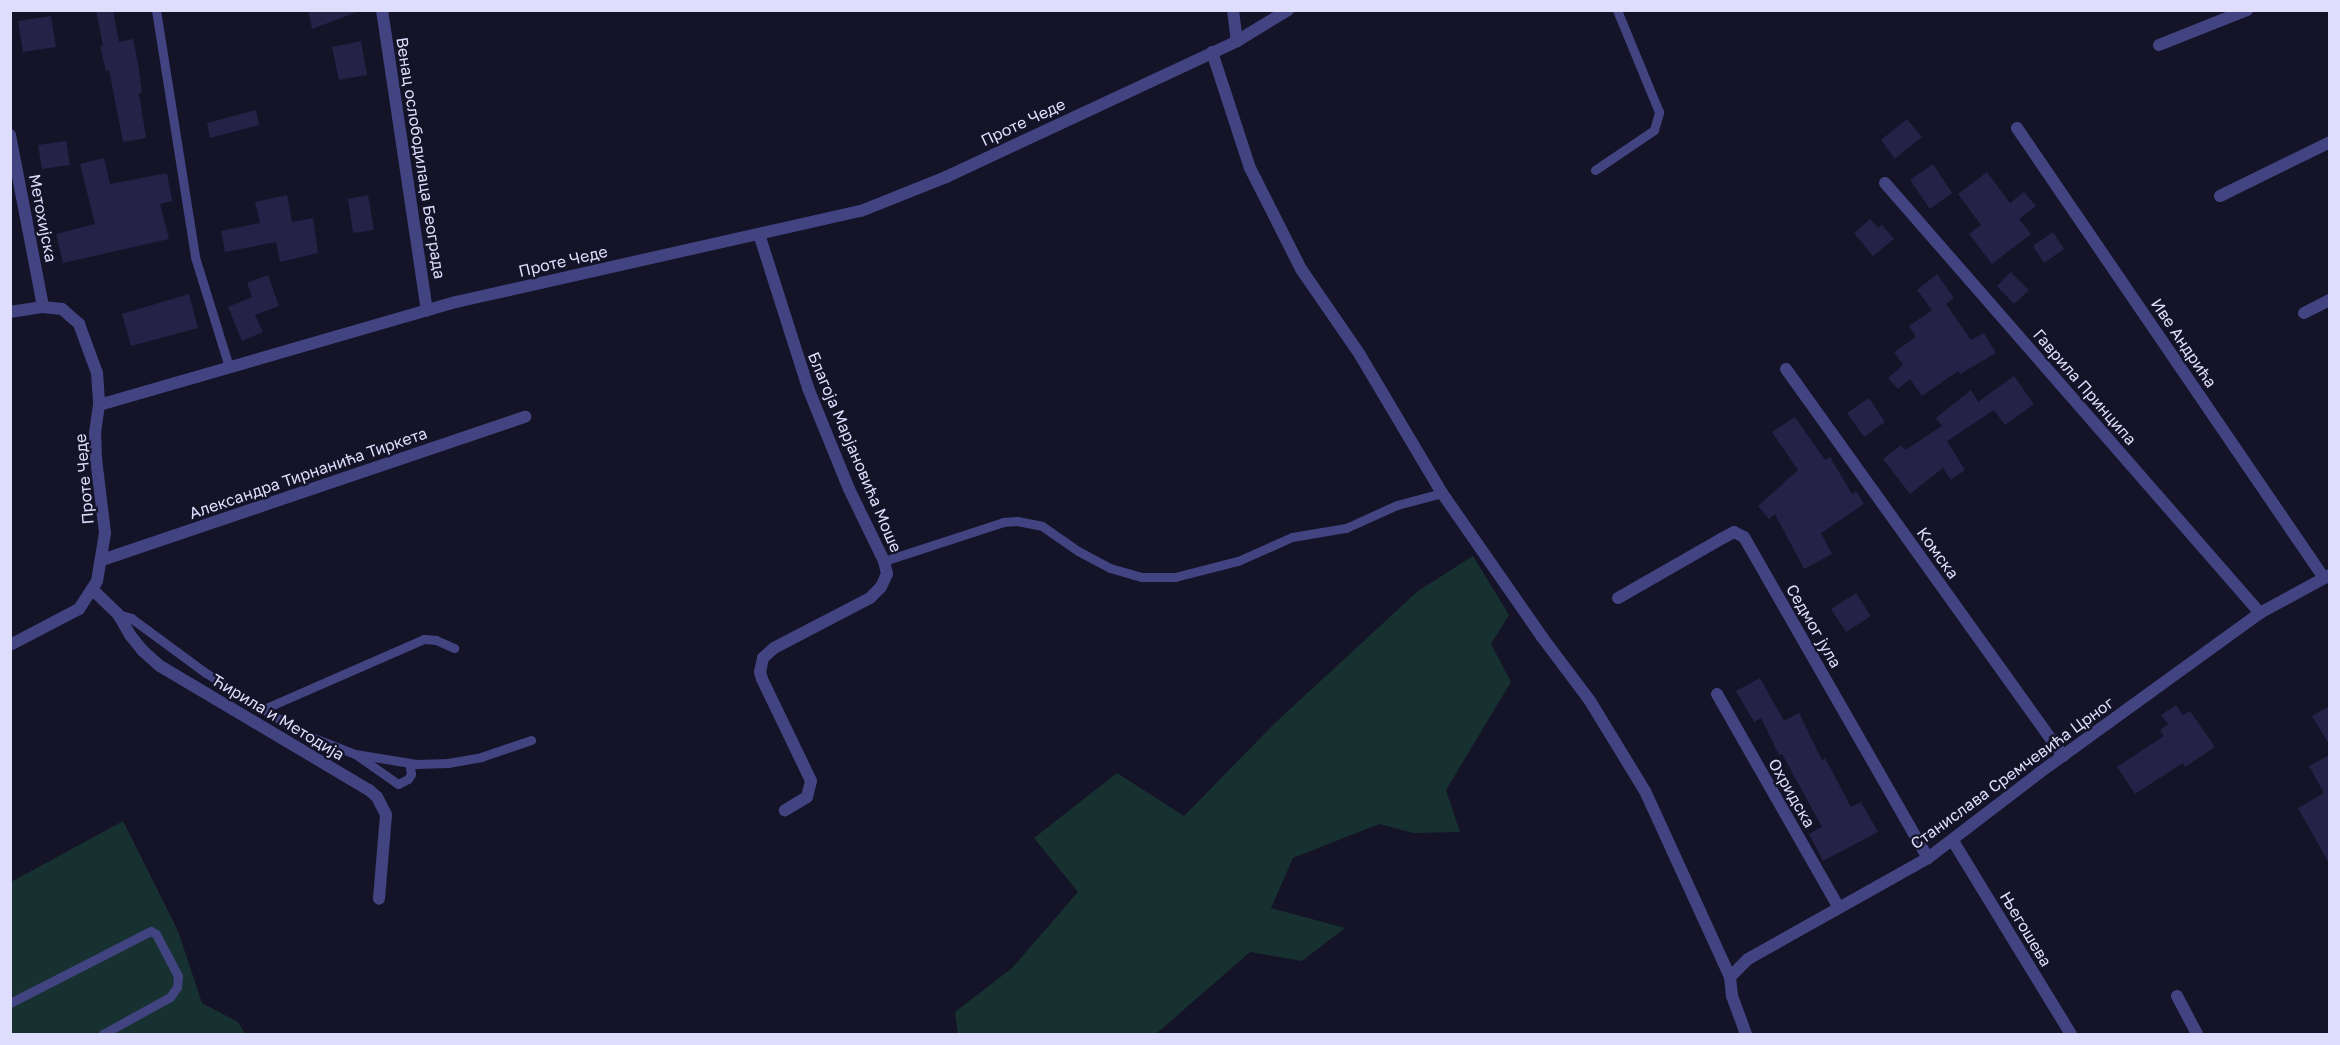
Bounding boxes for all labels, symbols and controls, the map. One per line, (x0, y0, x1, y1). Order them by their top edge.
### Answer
street label: Венац ослободилаца Београда (392, 36, 450, 280)
street label: Проте Чеде (978, 94, 1068, 150)
street label: Метохијска (25, 172, 61, 264)
street label: Проте Чеде (516, 241, 610, 281)
street label: Иве Андрића (2147, 295, 2221, 391)
street label: Гаврила Принципа (2029, 325, 2141, 449)
street label: Благоја Марјановића Моше (804, 349, 906, 555)
street label: Александра Тирнанића Тиркета (186, 423, 430, 523)
street label: Проте Чеде (70, 433, 98, 525)
street label: Комска (1913, 524, 1963, 582)
street label: Седмог јула (1782, 581, 1846, 671)
street label: Ћирила и Методија (208, 670, 348, 764)
street label: Станислава Сремчевића Црног (1907, 693, 2117, 853)
street label: Охридска (1765, 755, 1819, 831)
street label: Његошева (1996, 888, 2056, 970)

